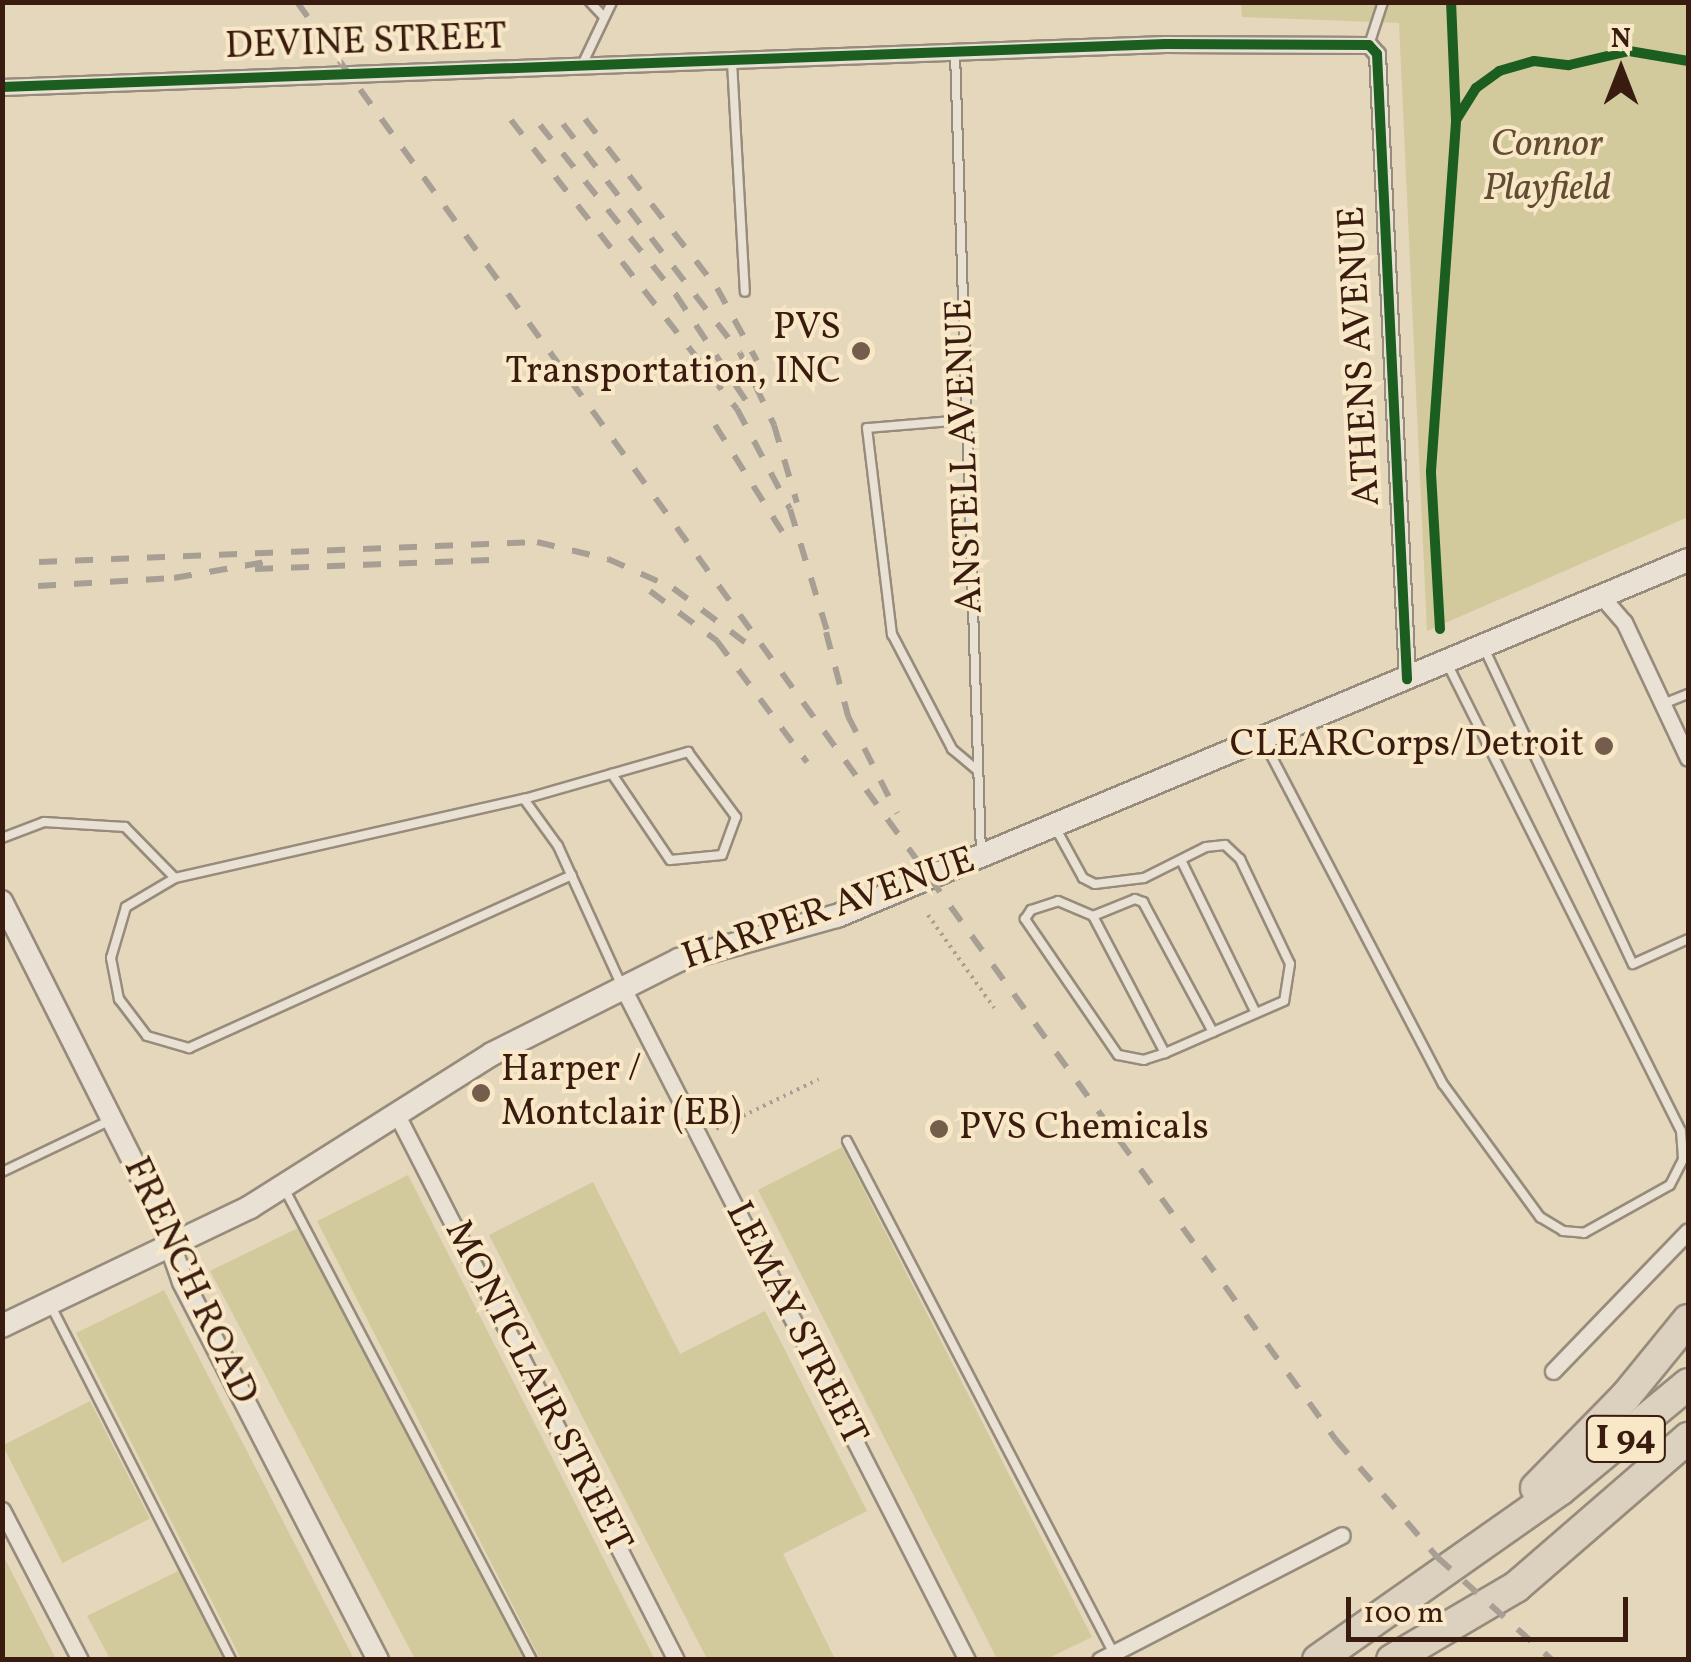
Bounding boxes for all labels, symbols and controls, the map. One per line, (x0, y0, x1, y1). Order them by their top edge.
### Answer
street label: DEVINE STREET (224, 15, 508, 71)
north arrow (1571, 20, 1671, 120)
text: N (1611, 20, 1631, 59)
park label: Connor Playfield (1483, 123, 1611, 212)
street label: ATHENS AVENUE (1330, 205, 1392, 507)
street label: ANSTELL AVENUE (938, 298, 994, 614)
place label: PVS Transportation, INC (505, 306, 841, 396)
marker: PVS Transportation, INC (850, 340, 872, 362)
place label: CLEARCorps/Detroit (1230, 723, 1584, 769)
marker: CLEARCorps/Detroit (1593, 735, 1615, 757)
street label: HARPER AVENUE (677, 839, 981, 981)
place label: Harper / Montclair (EB) (501, 1048, 741, 1138)
marker: Harper / Montclair (EB) (470, 1082, 492, 1104)
place label: PVS Chemicals (959, 1106, 1209, 1152)
marker: PVS Chemicals (928, 1118, 950, 1140)
street label: FRENCH ROAD (112, 1150, 266, 1412)
street label: LEMAY STREET (714, 1194, 876, 1454)
street label: MONTCLAIR STREET (433, 1213, 641, 1561)
road number: I 94 (1584, 1409, 1668, 1469)
scale bar (1351, 1577, 1634, 1639)
text: 100 m (1363, 1593, 1444, 1635)

